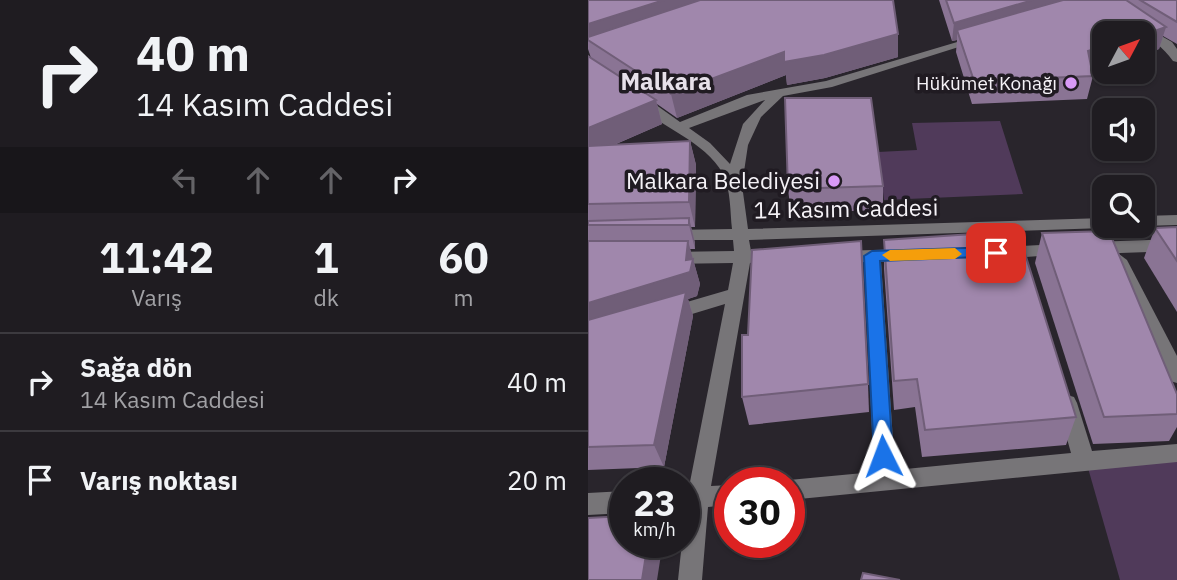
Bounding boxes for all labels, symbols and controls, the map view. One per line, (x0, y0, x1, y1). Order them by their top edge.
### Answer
text: 40 m (136, 21, 250, 84)
north arrow (1092, 21, 1155, 84)
map controls (1092, 21, 1155, 238)
icon: right (21, 28, 112, 119)
district label: Malkara (620, 65, 712, 97)
place label: Hükümet Konağı (916, 71, 1057, 95)
marker: Hükümet Konağı (1063, 75, 1079, 91)
text: 14 Kasım Caddesi (136, 83, 393, 125)
button: sound (1092, 98, 1155, 161)
icon: left (166, 161, 204, 199)
icon: ahead (239, 161, 277, 199)
icon: ahead (312, 161, 350, 199)
icon: right (385, 161, 423, 199)
place label: Malkara Belediyesi (626, 165, 820, 195)
marker: Malkara Belediyesi (826, 173, 842, 189)
button: search (1092, 175, 1155, 238)
street label: 14 Kasım Caddesi (753, 191, 939, 225)
pin (966, 223, 1026, 283)
text: 11:42 (99, 230, 214, 285)
text: 1 (314, 230, 339, 285)
text: 60 (438, 230, 489, 285)
icon: arrive (977, 234, 1015, 272)
text: Varış (131, 282, 182, 312)
text: dk (313, 282, 339, 312)
text: m (453, 282, 473, 312)
text: Sağa dön (80, 350, 192, 384)
icon: right (21, 363, 59, 401)
text: 40 m (507, 365, 567, 399)
text: 14 Kasım Caddesi (80, 384, 265, 414)
position arrow (846, 419, 920, 493)
icon: arrive (21, 461, 59, 499)
text: Varış noktası (80, 463, 238, 497)
text: 20 m (507, 463, 567, 497)
speed limit sign: 30 (714, 467, 805, 558)
text: 23 (633, 480, 676, 526)
text: km/h (633, 518, 676, 541)

